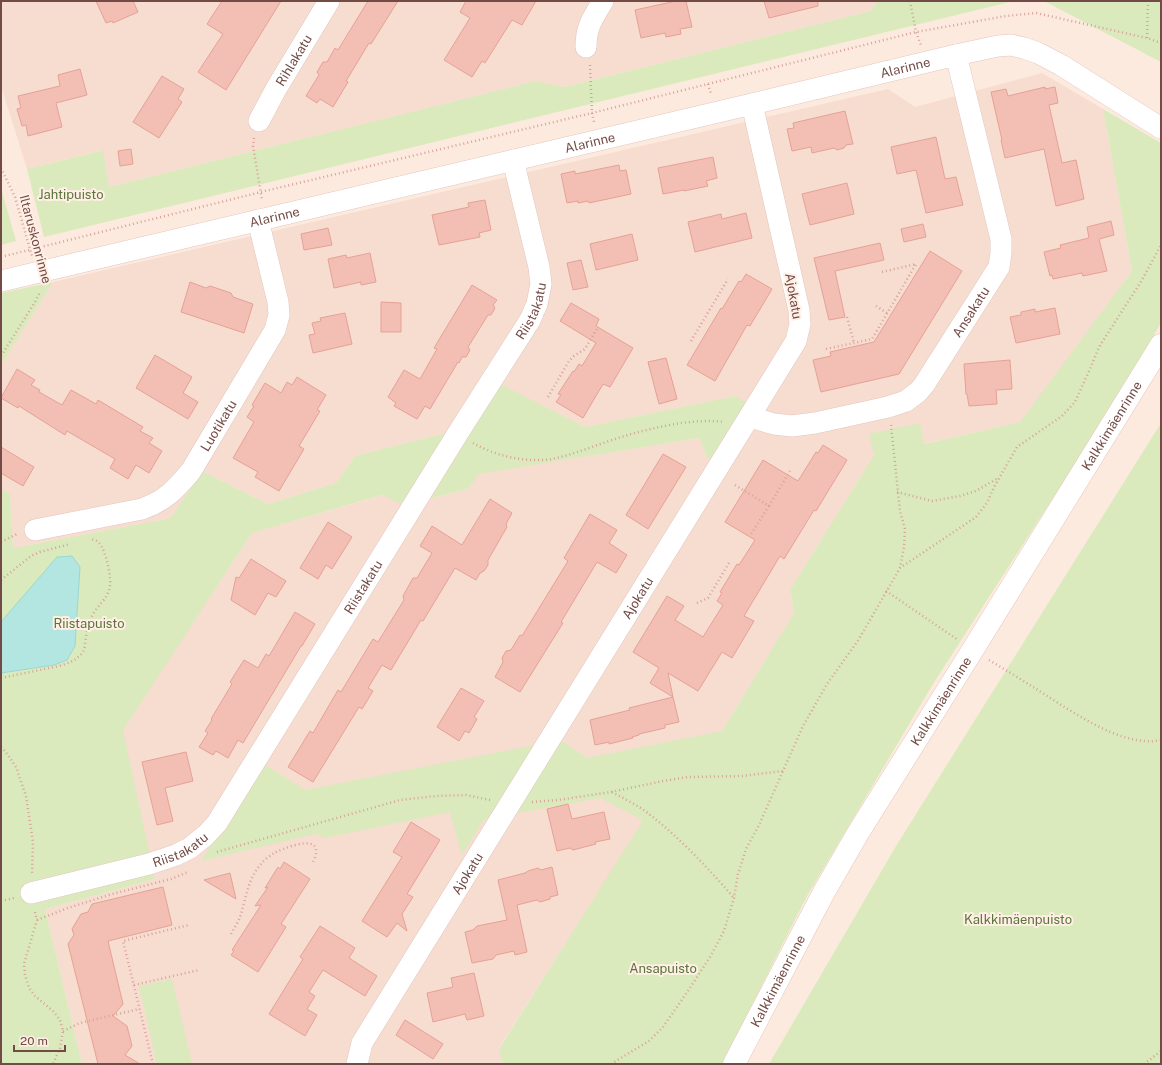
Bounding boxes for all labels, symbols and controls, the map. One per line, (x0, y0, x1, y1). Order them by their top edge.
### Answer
street label: Rihlakatu (273, 32, 315, 89)
street label: Alarinne (879, 54, 932, 81)
street label: Alarinne (563, 130, 617, 156)
park label: Jahtipuisto (38, 187, 104, 202)
street label: Iltaruskonrinne (16, 193, 55, 285)
street label: Alarinne (248, 204, 301, 230)
street label: Ajokatu (782, 272, 805, 320)
street label: Riistakatu (513, 281, 549, 342)
street label: Ansakatu (949, 284, 993, 340)
street label: Kalkkimäenrinne (1079, 378, 1145, 473)
street label: Luotikatu (198, 397, 240, 454)
street label: Riistakatu (341, 558, 386, 617)
street label: Ajokatu (619, 574, 656, 622)
park label: Riistapuisto (53, 616, 125, 631)
street label: Kalkkimäenrinne (908, 654, 975, 748)
street label: Riistakatu (151, 830, 211, 870)
street label: Ajokatu (449, 850, 486, 897)
park label: Kalkkimäenpuisto (964, 912, 1072, 927)
street label: Kalkkimäenrinne (748, 932, 808, 1030)
park label: Ansapuisto (629, 961, 697, 976)
scale bar (14, 1027, 65, 1053)
text: 20 m (20, 1034, 48, 1048)

